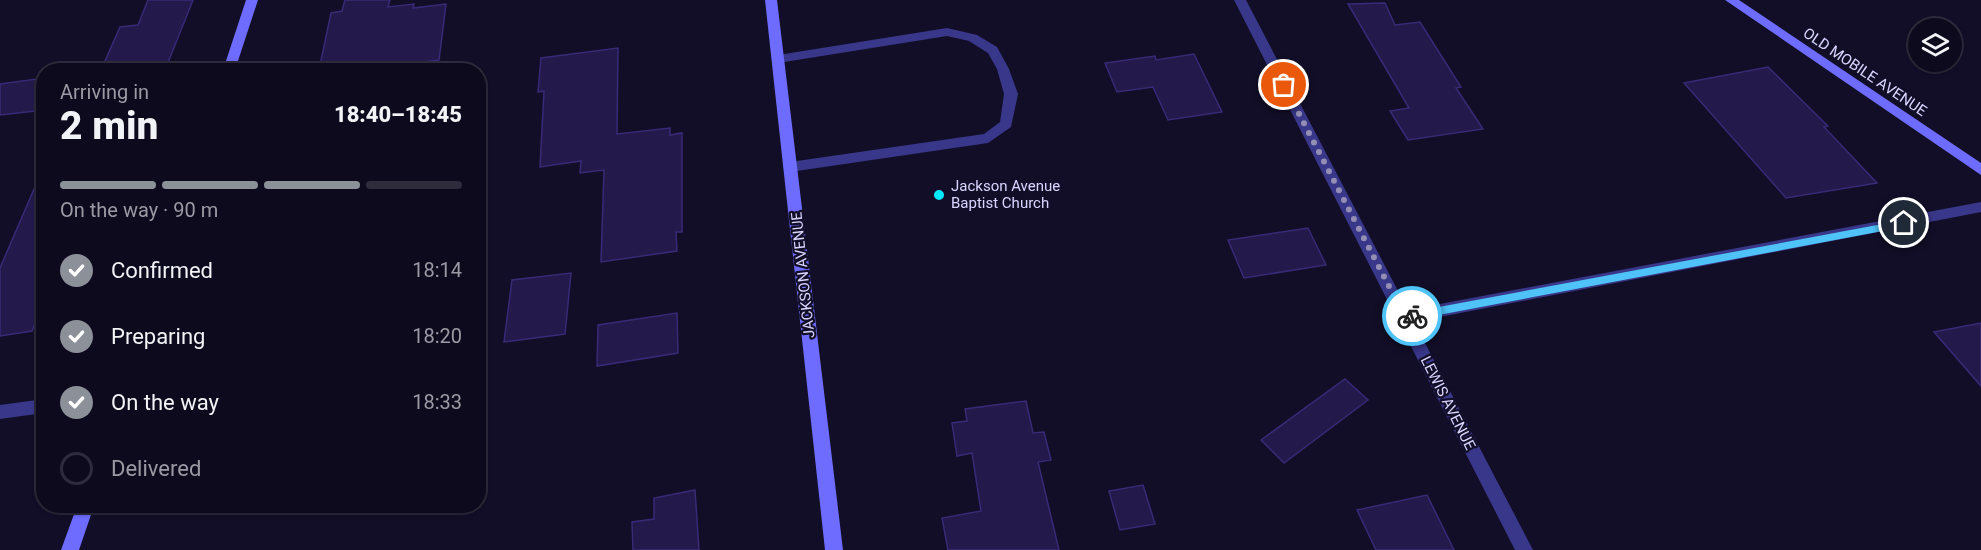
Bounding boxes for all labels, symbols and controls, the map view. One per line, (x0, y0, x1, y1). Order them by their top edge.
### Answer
map controls (1908, 18, 1962, 72)
button: layers (1908, 18, 1962, 72)
street label: OLD MOBILE AVENUE (1800, 24, 1931, 120)
pin (1258, 59, 1309, 110)
icon: bag (1267, 68, 1300, 101)
text: Arriving in (60, 80, 149, 104)
text: 18:40–18:45 (334, 102, 462, 127)
text: 2 min (60, 103, 158, 149)
place label: Jackson Avenue Baptist Church (951, 177, 1060, 212)
marker: Jackson Avenue Baptist Church (932, 188, 946, 202)
pin (1878, 197, 1929, 248)
text: On the way · 90 m (60, 198, 218, 222)
icon: home (1887, 206, 1920, 239)
street label: JACKSON AVENUE (787, 211, 819, 339)
icon: check (60, 254, 93, 287)
text: Confirmed (111, 258, 213, 283)
text: 18:14 (412, 258, 462, 282)
courier (1382, 286, 1442, 346)
icon: bike (1396, 300, 1429, 333)
icon: check (60, 320, 93, 353)
text: Preparing (111, 324, 205, 349)
text: 18:20 (412, 324, 462, 348)
street label: LEWIS AVENUE (1417, 353, 1480, 453)
icon: check (60, 386, 93, 419)
text: On the way (111, 390, 219, 415)
text: 18:33 (412, 390, 462, 414)
text: Delivered (111, 456, 201, 481)

